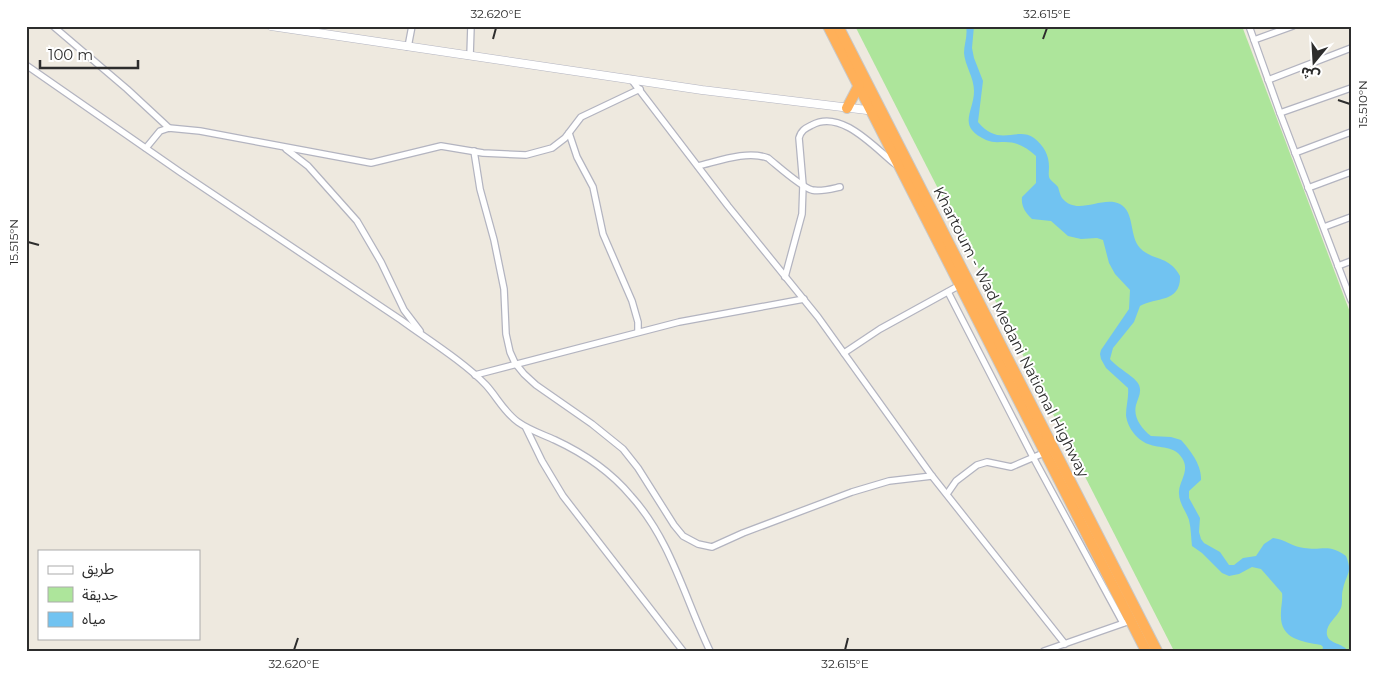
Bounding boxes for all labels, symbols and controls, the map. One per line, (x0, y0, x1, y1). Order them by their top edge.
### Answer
text: 32.620°E (470, 6, 522, 21)
text: 32.615°E (1023, 6, 1071, 21)
scale bar (40, 38, 138, 70)
north arrow (1290, 38, 1340, 88)
text: 100 m (48, 45, 93, 64)
text: ش (1298, 63, 1322, 86)
text: 15.510°N (1355, 80, 1370, 128)
street label: Khartoum - Wad Medani National Highway (930, 183, 1094, 481)
text: 15.515°N (6, 219, 21, 265)
legend (38, 550, 200, 640)
text: طريق (82, 559, 114, 579)
text: حديقة (82, 585, 118, 604)
text: مياه (82, 609, 106, 628)
text: 32.620°E (268, 656, 320, 671)
text: 32.615°E (821, 656, 869, 671)

